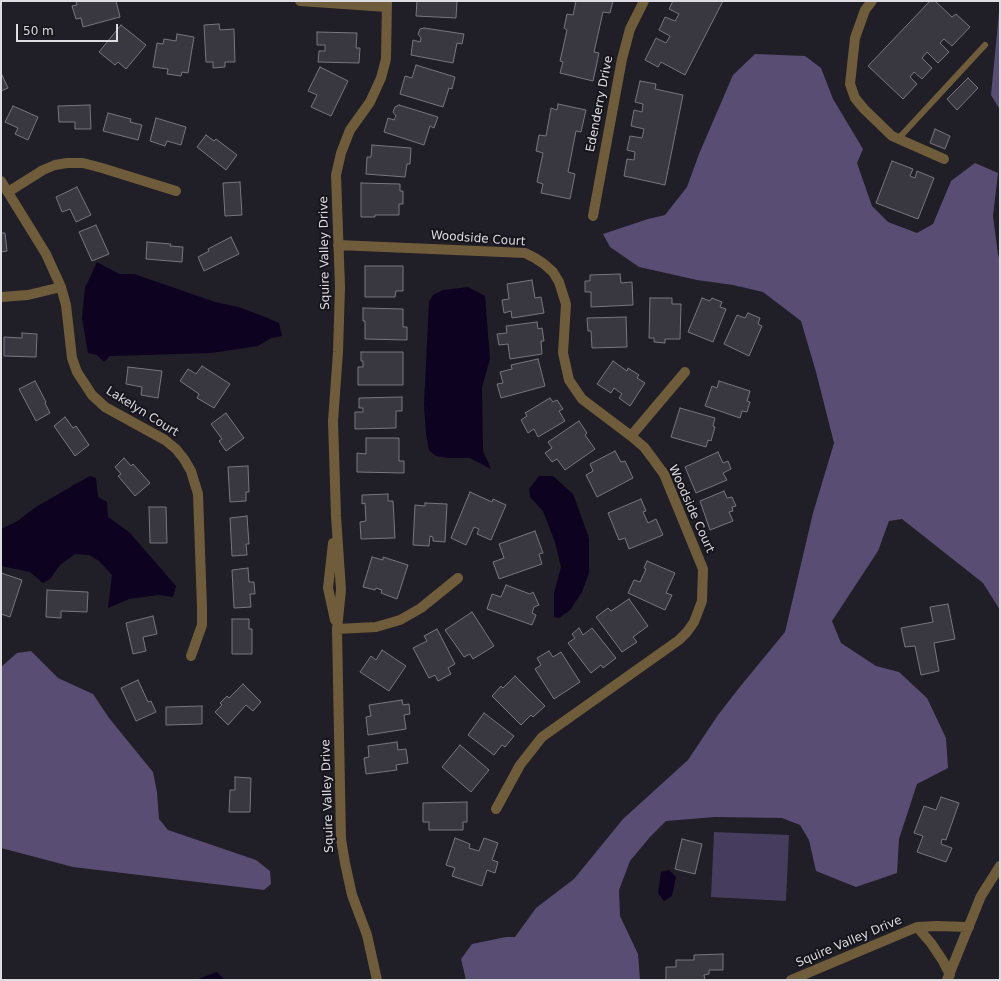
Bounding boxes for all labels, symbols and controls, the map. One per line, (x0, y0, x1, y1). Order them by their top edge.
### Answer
scale bar (18, 16, 120, 42)
text: 50 m (23, 24, 54, 38)
street label: Edenderry Drive (584, 55, 616, 153)
street label: Squire Valley Drive (317, 196, 333, 310)
street label: Woodside Court (430, 229, 526, 249)
street label: Lakelyn Court (103, 384, 181, 440)
street label: Woodside Court (665, 463, 717, 555)
street label: Squire Valley Drive (319, 739, 337, 853)
street label: Squire Valley Drive (794, 913, 904, 971)

